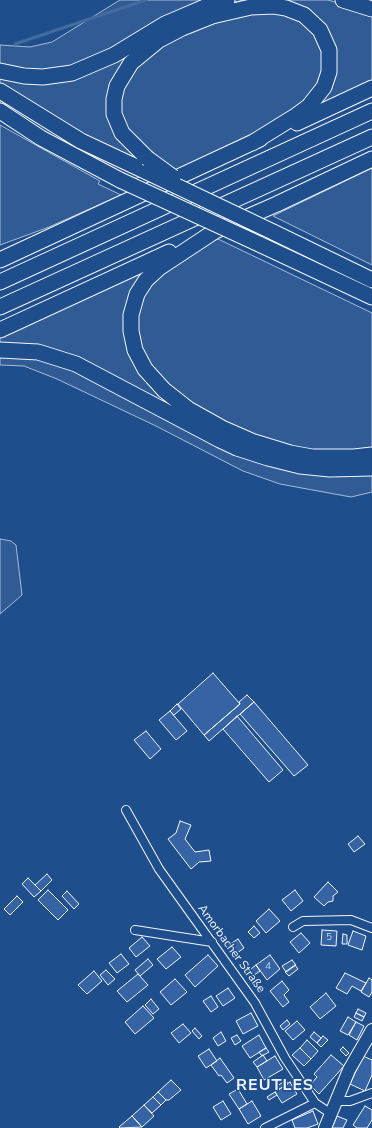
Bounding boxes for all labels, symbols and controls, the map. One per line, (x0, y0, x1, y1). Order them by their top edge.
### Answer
street label: Amorbacher Straße (194, 902, 268, 996)
house number: 5 (326, 932, 332, 944)
house number: 4 (265, 961, 271, 973)
district label: REUTLES (236, 1076, 314, 1096)

